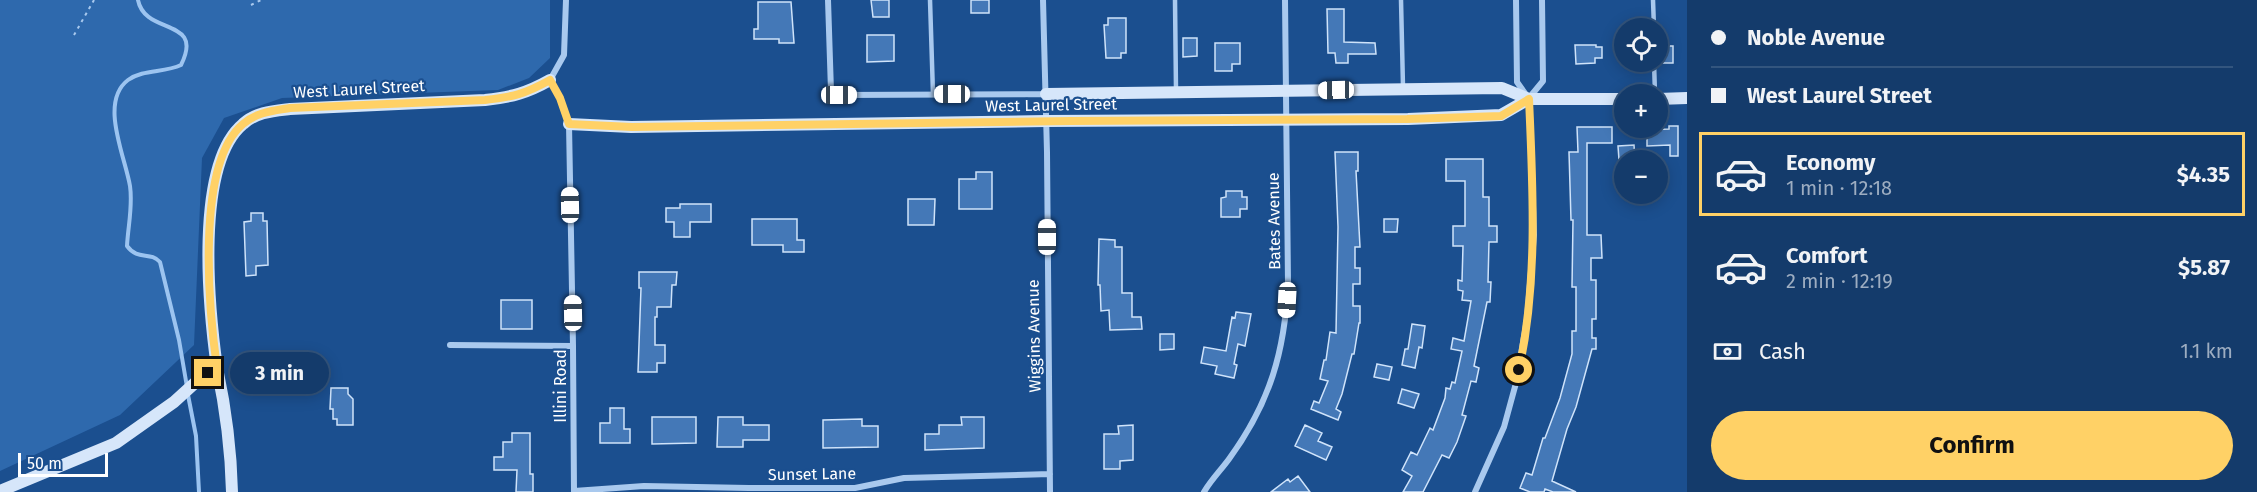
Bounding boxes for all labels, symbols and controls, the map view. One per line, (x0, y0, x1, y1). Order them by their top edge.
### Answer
map controls (1614, 18, 1668, 204)
button: locate (1614, 18, 1668, 72)
text: Noble Avenue (1747, 24, 1885, 51)
street label: West Laurel Street (293, 76, 426, 102)
car (1318, 81, 1354, 99)
text: West Laurel Street (1747, 82, 1932, 109)
button: + (1614, 84, 1668, 138)
car (934, 85, 970, 103)
car (821, 86, 857, 104)
street label: West Laurel Street (985, 94, 1117, 116)
icon: car (1714, 147, 1768, 201)
text: Economy (1786, 149, 1875, 176)
button: − (1614, 150, 1668, 204)
text: $4.35 (2177, 161, 2230, 188)
street label: Bates Avenue (1264, 172, 1284, 270)
text: 1 min · 12:18 (1786, 176, 1892, 200)
car (561, 187, 579, 223)
car (1038, 219, 1056, 255)
icon: car (1714, 240, 1768, 294)
text: Comfort (1786, 242, 1867, 269)
text: $5.87 (2178, 254, 2230, 281)
text: 2 min · 12:19 (1786, 269, 1893, 293)
street label: Wiggins Avenue (1024, 279, 1044, 393)
car (1277, 282, 1297, 318)
car (564, 295, 582, 331)
icon: cash (1711, 335, 1744, 368)
text: Cash (1759, 338, 1806, 365)
text: 1.1 km (2180, 339, 2233, 363)
street label: Illini Road (551, 349, 570, 423)
callout: 3 min (229, 352, 328, 394)
route start (1505, 356, 1532, 383)
route end (194, 359, 221, 386)
text: 3 min (255, 361, 304, 385)
button: Confirm (1711, 411, 2233, 480)
scale bar (18, 450, 108, 478)
text: 50 m (27, 454, 62, 473)
street label: Sunset Lane (768, 464, 856, 484)

